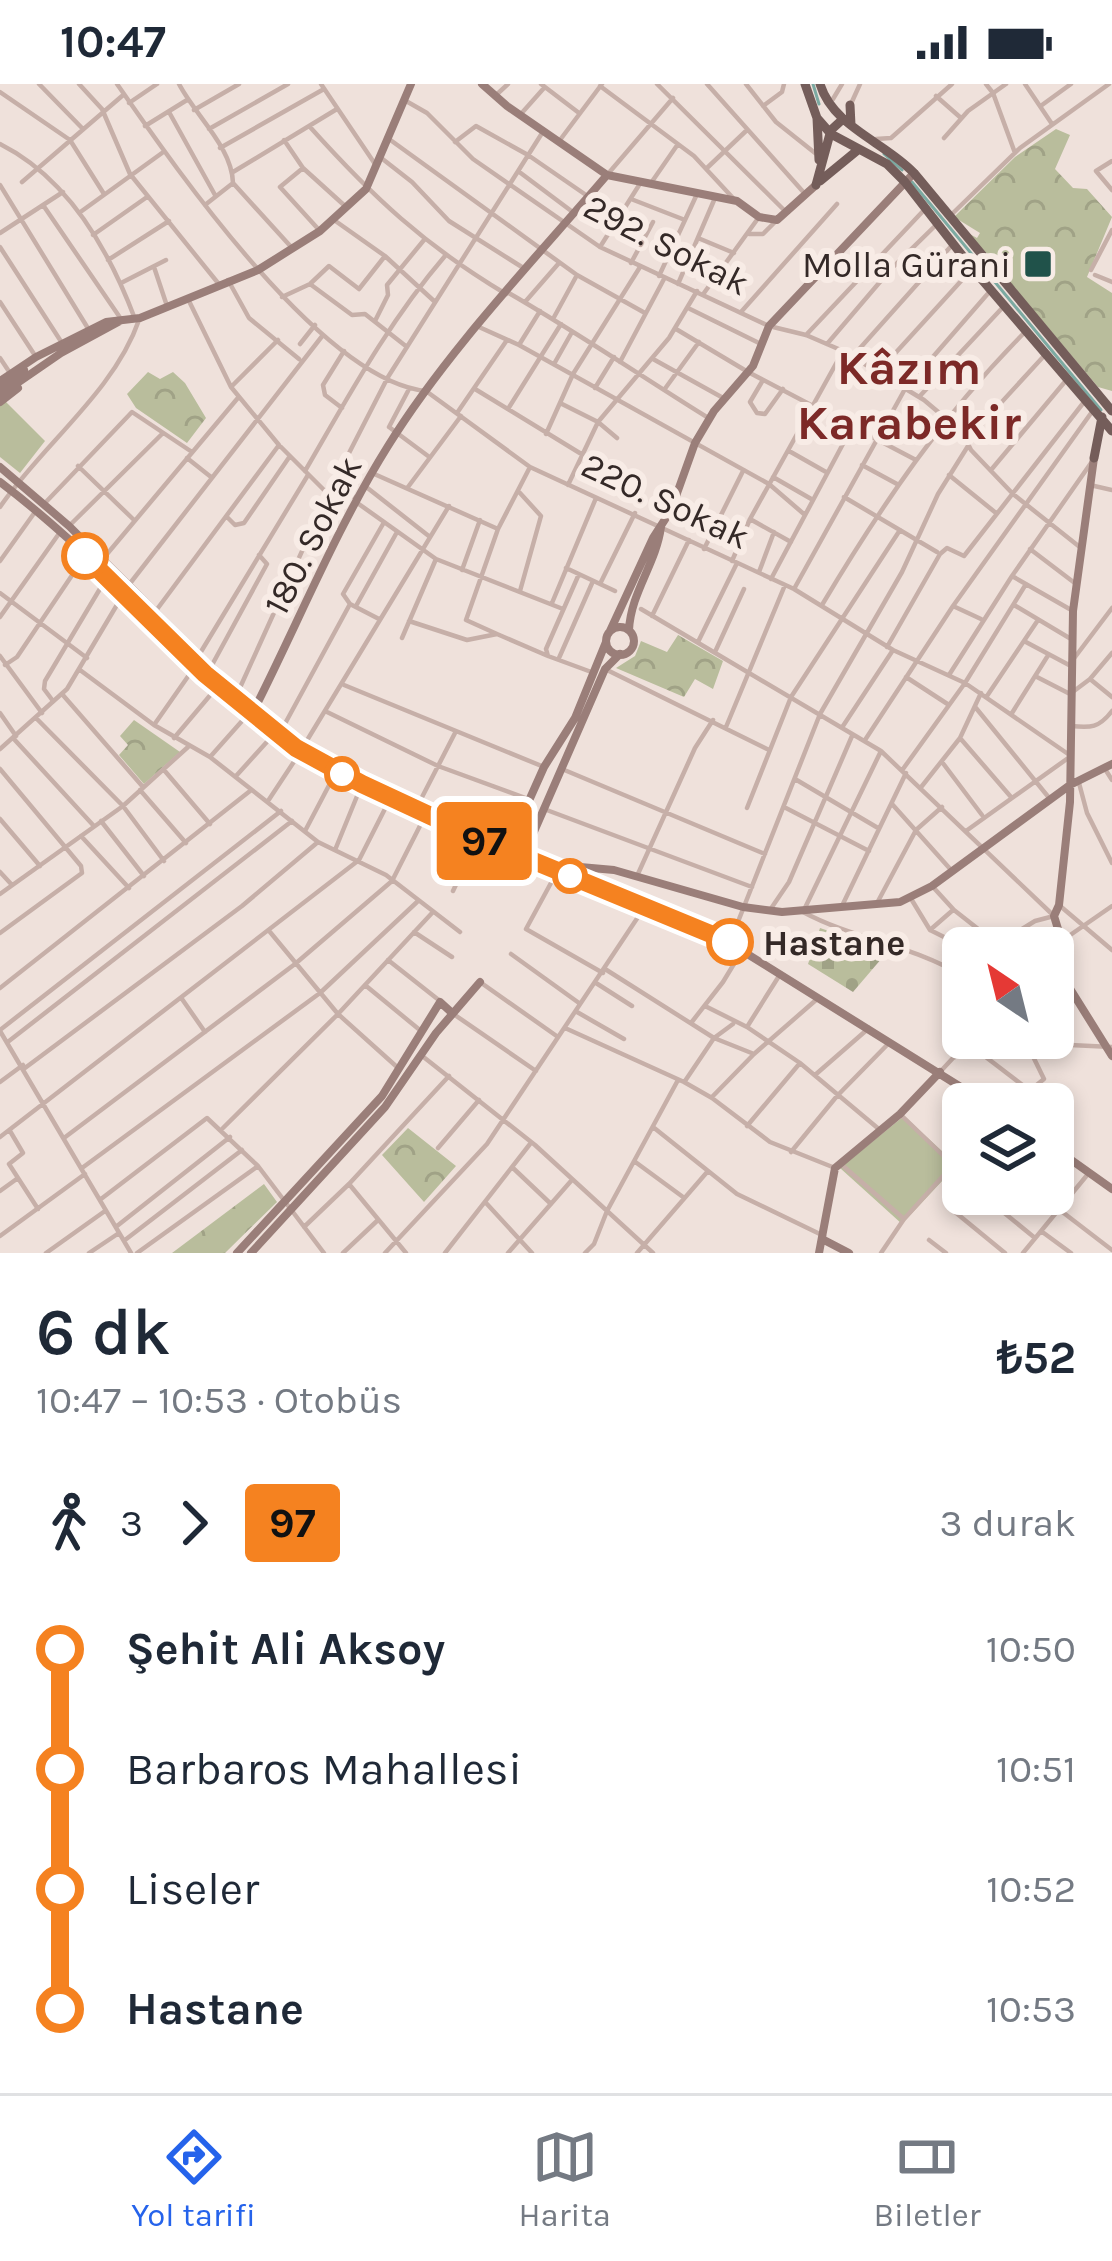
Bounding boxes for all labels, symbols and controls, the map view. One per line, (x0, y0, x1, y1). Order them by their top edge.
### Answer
text: 10:47 (60, 16, 166, 68)
street label: 292. Sokak (577, 185, 756, 304)
place label: Molla Gürani (802, 244, 1011, 286)
marker: Molla Gürani (1022, 248, 1054, 280)
district label: Kâzım Karabekir (797, 340, 1021, 451)
street label: 220. Sokak (575, 444, 756, 558)
street label: 180. Sokak (255, 449, 371, 622)
unlabelled marker (63, 534, 107, 578)
unlabelled marker (326, 758, 358, 790)
line badge: 97 (430, 802, 538, 880)
text: 97 (461, 816, 507, 866)
unlabelled marker (554, 860, 586, 892)
marker: Hastane (708, 920, 752, 964)
place label: Hastane (763, 922, 905, 964)
north arrow (942, 927, 1074, 1059)
map controls (942, 927, 1074, 1215)
button: layers (942, 1083, 1074, 1215)
text: 6 dk (36, 1293, 171, 1371)
text: ₺52 (997, 1332, 1076, 1384)
text: 10:47 – 10:53 · Otobüs (36, 1377, 402, 1423)
icon: walk (36, 1490, 102, 1556)
icon: forward (161, 1490, 227, 1556)
text: 97 (269, 1498, 316, 1548)
text: 3 (120, 1500, 143, 1546)
text: 3 durak (939, 1500, 1076, 1546)
text: Şehit Ali Aksoy (126, 1623, 445, 1675)
text: 10:50 (986, 1626, 1076, 1672)
text: Barbaros Mahallesi (126, 1743, 522, 1795)
text: 10:51 (996, 1746, 1076, 1792)
text: Liseler (126, 1863, 259, 1915)
text: 10:52 (986, 1866, 1076, 1912)
text: Hastane (126, 1983, 304, 2035)
text: 10:53 (986, 1986, 1076, 2032)
tab: Yol tarifi (131, 2124, 256, 2234)
tab: Harita (518, 2124, 611, 2234)
tab: Biletler (874, 2124, 981, 2234)

